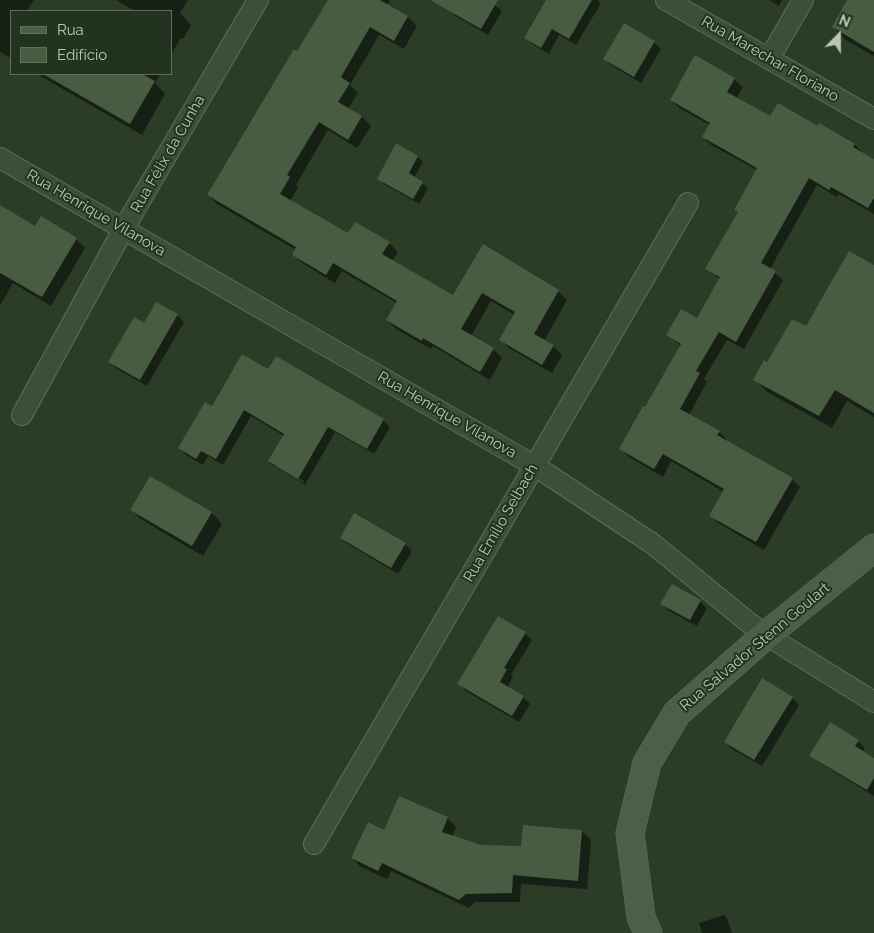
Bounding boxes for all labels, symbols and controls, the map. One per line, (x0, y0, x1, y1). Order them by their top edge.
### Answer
legend (10, 10, 172, 75)
north arrow (814, 10, 864, 60)
street label: Rua Marechar Floriano (698, 12, 842, 106)
text: N (837, 12, 853, 31)
text: Rua (57, 21, 84, 39)
text: Edifício (57, 46, 107, 64)
street label: Rua Félix da Cunha (127, 92, 209, 216)
street label: Rua Henrique Vilanova (23, 166, 169, 260)
street label: Rua Henrique Vilanova (374, 368, 520, 462)
street label: Rua Emílio Selbach (460, 461, 542, 585)
street label: Rua Salvador Stenn Goulart (676, 579, 834, 715)

